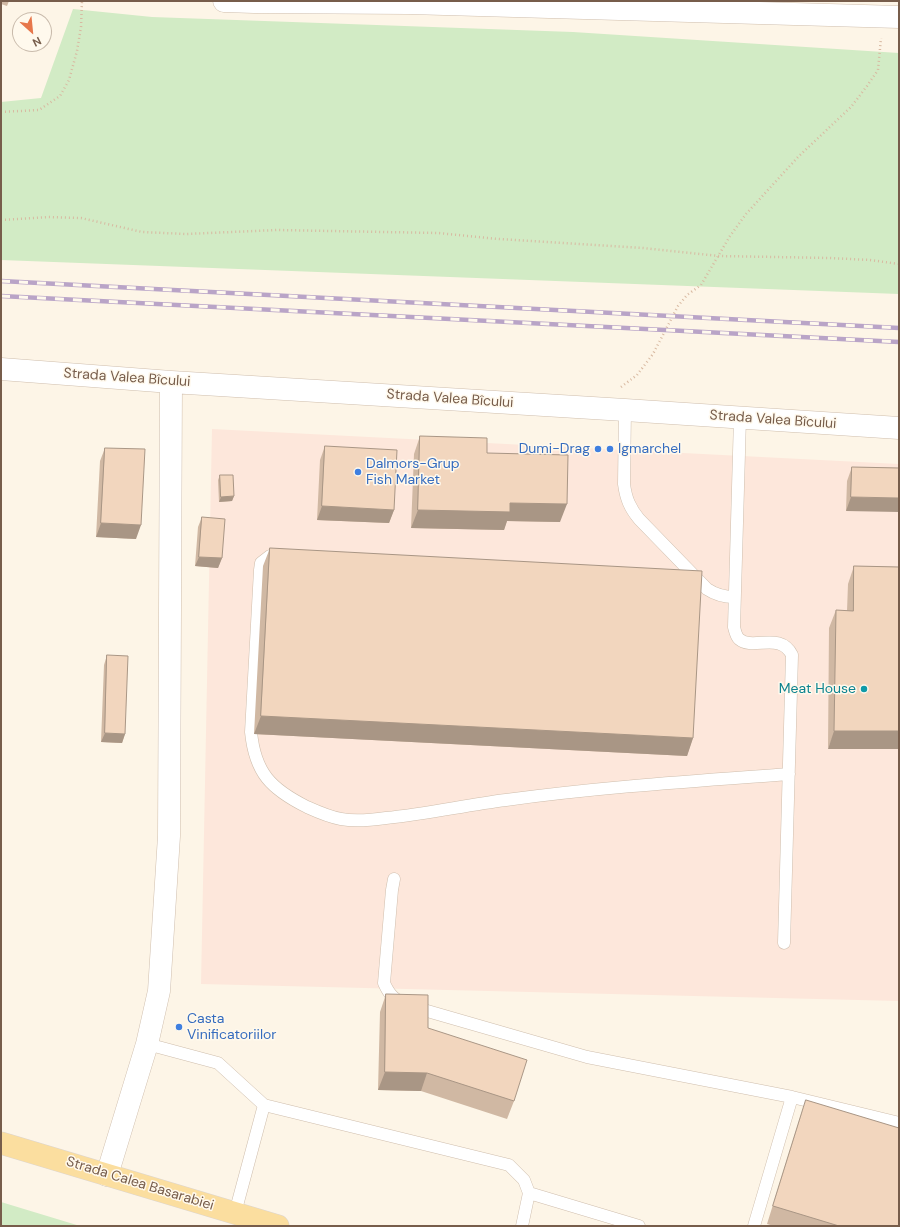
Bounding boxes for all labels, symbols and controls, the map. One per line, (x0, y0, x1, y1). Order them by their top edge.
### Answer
north arrow (12, 12, 52, 52)
text: N (30, 34, 44, 50)
street label: Strada Valea Bîcului (63, 365, 191, 391)
street label: Strada Valea Bîcului (386, 386, 514, 412)
street label: Strada Valea Bîcului (709, 407, 837, 433)
place label: Dumi-Drag (519, 441, 590, 457)
place label: Igmarchel (618, 441, 681, 457)
marker: Dumi-Drag (593, 444, 603, 454)
marker: Igmarchel (605, 444, 615, 454)
place label: Dalmors-Grup Fish Market (366, 456, 460, 488)
marker: Dalmors-Grup Fish Market (353, 467, 363, 477)
place label: Meat House (779, 681, 856, 697)
marker: Meat House (859, 684, 869, 694)
place label: Casta Vinificatoriilor (187, 1011, 277, 1044)
marker: Casta Vinificatoriilor (174, 1022, 184, 1032)
street label: Strada Calea Basarabiei (64, 1154, 216, 1214)

